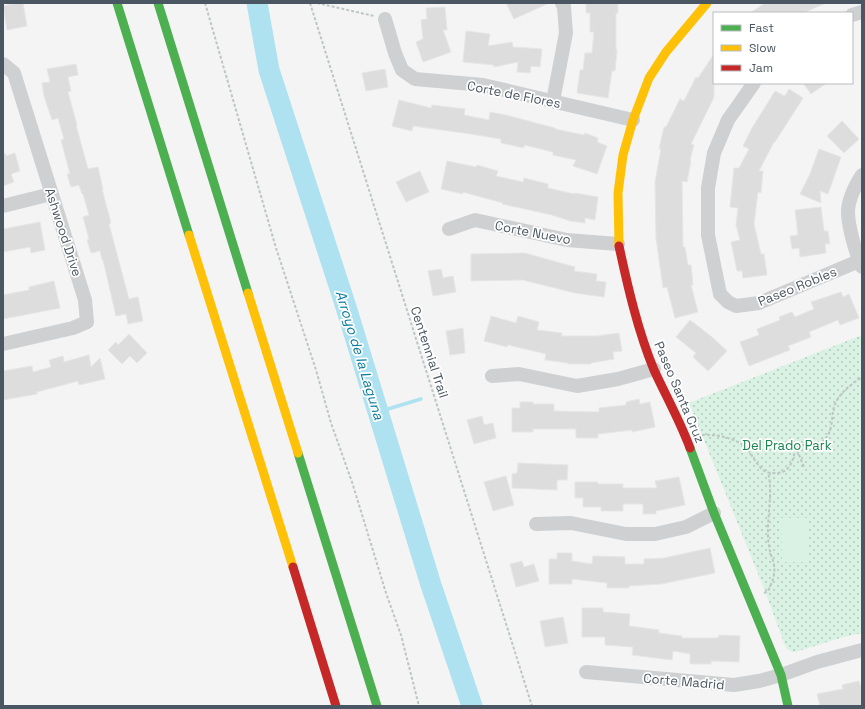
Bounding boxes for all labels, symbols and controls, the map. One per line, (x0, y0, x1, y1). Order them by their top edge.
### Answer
legend (713, 12, 853, 84)
text: Fast (749, 20, 774, 36)
text: Slow (749, 40, 776, 56)
text: Jam (749, 60, 773, 76)
street label: Corte de Flores (466, 77, 562, 112)
street label: Ashwood Drive (41, 186, 86, 279)
street label: Corte Nuevo (494, 217, 572, 248)
street label: Paseo Robles (755, 263, 839, 310)
water label: Arroyo de la Laguna (332, 288, 389, 423)
street label: Centennial Trail (407, 304, 452, 400)
street label: Paseo Santa Cruz (650, 339, 709, 446)
park label: Del Prado Park (742, 437, 832, 454)
street label: Corte Madrid (643, 669, 725, 694)

